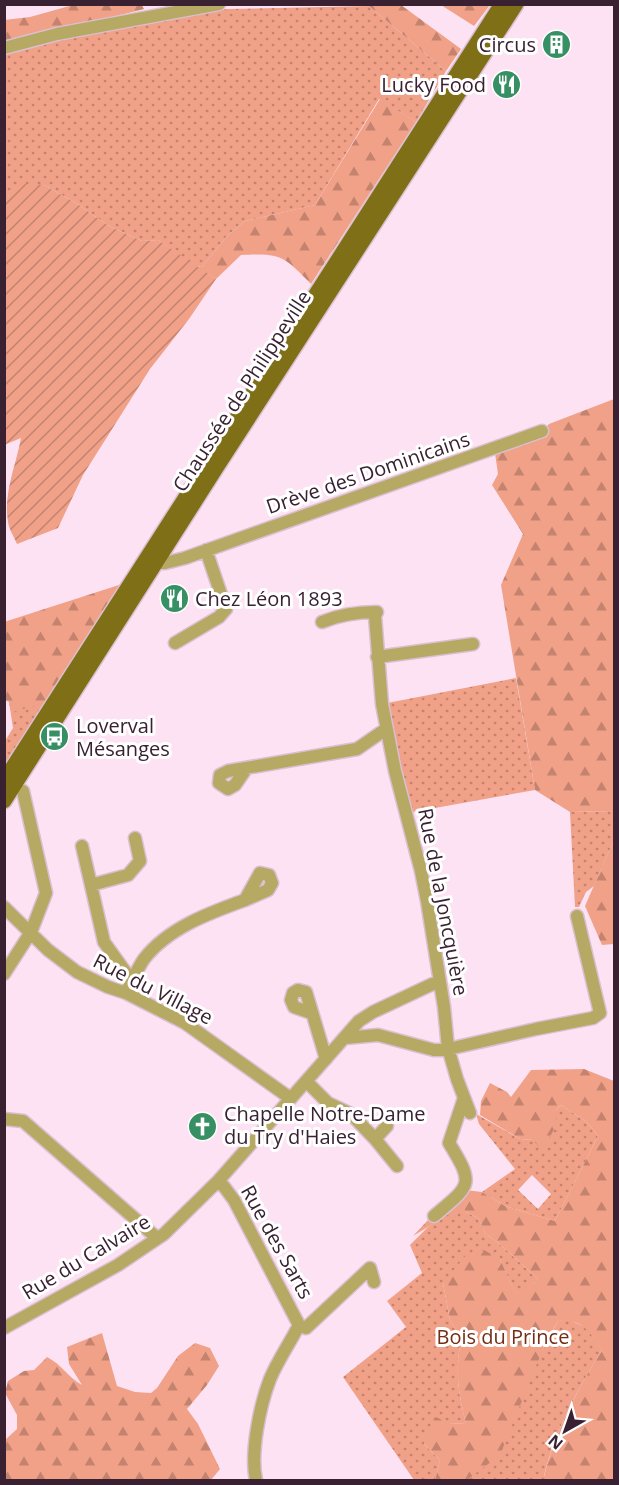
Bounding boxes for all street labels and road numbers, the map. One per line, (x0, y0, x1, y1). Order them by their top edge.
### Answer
street label: Chaussée de Philippeville (166, 285, 317, 497)
street label: Drève des Dominicains (263, 425, 473, 520)
street label: Rue de la Joncquière (412, 806, 475, 998)
street label: Rue du Village (89, 947, 218, 1030)
street label: Rue des Sarts (235, 1180, 320, 1303)
street label: Rue du Calvaire (17, 1208, 155, 1305)

